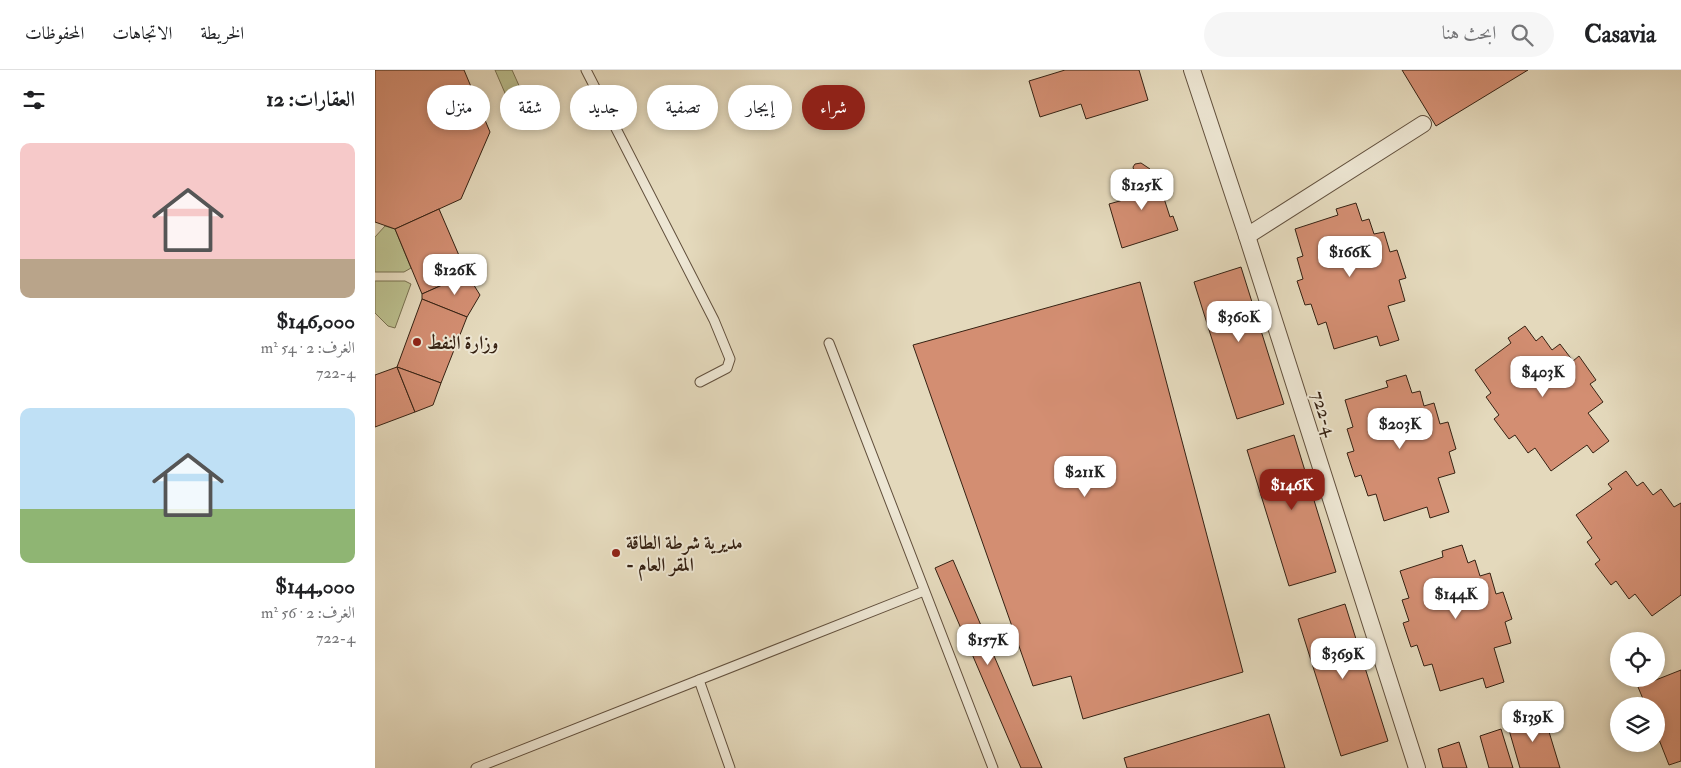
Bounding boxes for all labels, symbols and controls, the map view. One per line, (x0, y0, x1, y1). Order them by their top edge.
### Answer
search box (1204, 12, 1554, 57)
text: Casavia (1584, 19, 1656, 50)
text: ابحث هنا (1442, 21, 1496, 45)
icon: search (1508, 21, 1536, 49)
text: المحفوظات (25, 22, 84, 45)
text: الاتجاهات (112, 22, 172, 45)
text: الخريطة (200, 22, 244, 45)
chip: منزل (427, 85, 490, 130)
chip: شقة (500, 85, 560, 130)
chip: جديد (570, 85, 637, 130)
chip: تصفية (647, 85, 718, 130)
chip: إيجار (728, 85, 792, 130)
chip: شراء (802, 85, 865, 130)
icon: filters (20, 86, 48, 114)
text: العقارات: 12 (266, 86, 355, 113)
pin: $125K (1107, 168, 1177, 211)
icon: home (143, 175, 233, 265)
text: $125K (1121, 175, 1163, 195)
pin: $166K (1315, 236, 1385, 278)
text: $166K (1329, 242, 1371, 262)
pin: $126K (420, 254, 490, 296)
text: $126K (434, 260, 476, 280)
pin: $360K (1204, 300, 1274, 343)
text: $360K (1218, 307, 1260, 327)
text: $146,000 (276, 308, 355, 335)
place label: وزارة النفط (427, 331, 498, 355)
marker: وزارة النفط (411, 336, 423, 348)
text: الغرف: 2 · 54 m² (261, 338, 355, 358)
pin: $403K (1508, 356, 1578, 398)
text: $403K (1521, 362, 1565, 382)
text: 722-4 (316, 363, 355, 383)
street label: 722-4 (1305, 388, 1343, 440)
pin: $203K (1365, 408, 1435, 450)
text: $203K (1379, 414, 1421, 434)
icon: home (143, 440, 233, 530)
pin: $211K (1050, 456, 1120, 498)
text: $211K (1065, 462, 1105, 482)
pin: $146K (1257, 468, 1327, 511)
text: $146K (1271, 475, 1313, 495)
place label: مديرية شرطة الطاقة - المقر العام (626, 531, 743, 582)
marker: مديرية شرطة الطاقة - المقر العام (610, 547, 622, 559)
text: $144,000 (275, 573, 355, 600)
pin: $144K (1421, 578, 1491, 620)
text: $144K (1434, 584, 1478, 604)
text: الغرف: 2 · 56 m² (261, 603, 355, 623)
pin: $157K (953, 624, 1023, 666)
text: 722-4 (316, 628, 355, 648)
text: $157K (968, 630, 1008, 650)
map controls (1610, 632, 1665, 752)
button: locate (1610, 632, 1665, 687)
pin: $369K (1308, 638, 1378, 680)
text: $369K (1322, 644, 1364, 664)
button: layers (1610, 697, 1665, 752)
pin: $139K (1498, 700, 1568, 743)
text: $139K (1513, 707, 1553, 727)

